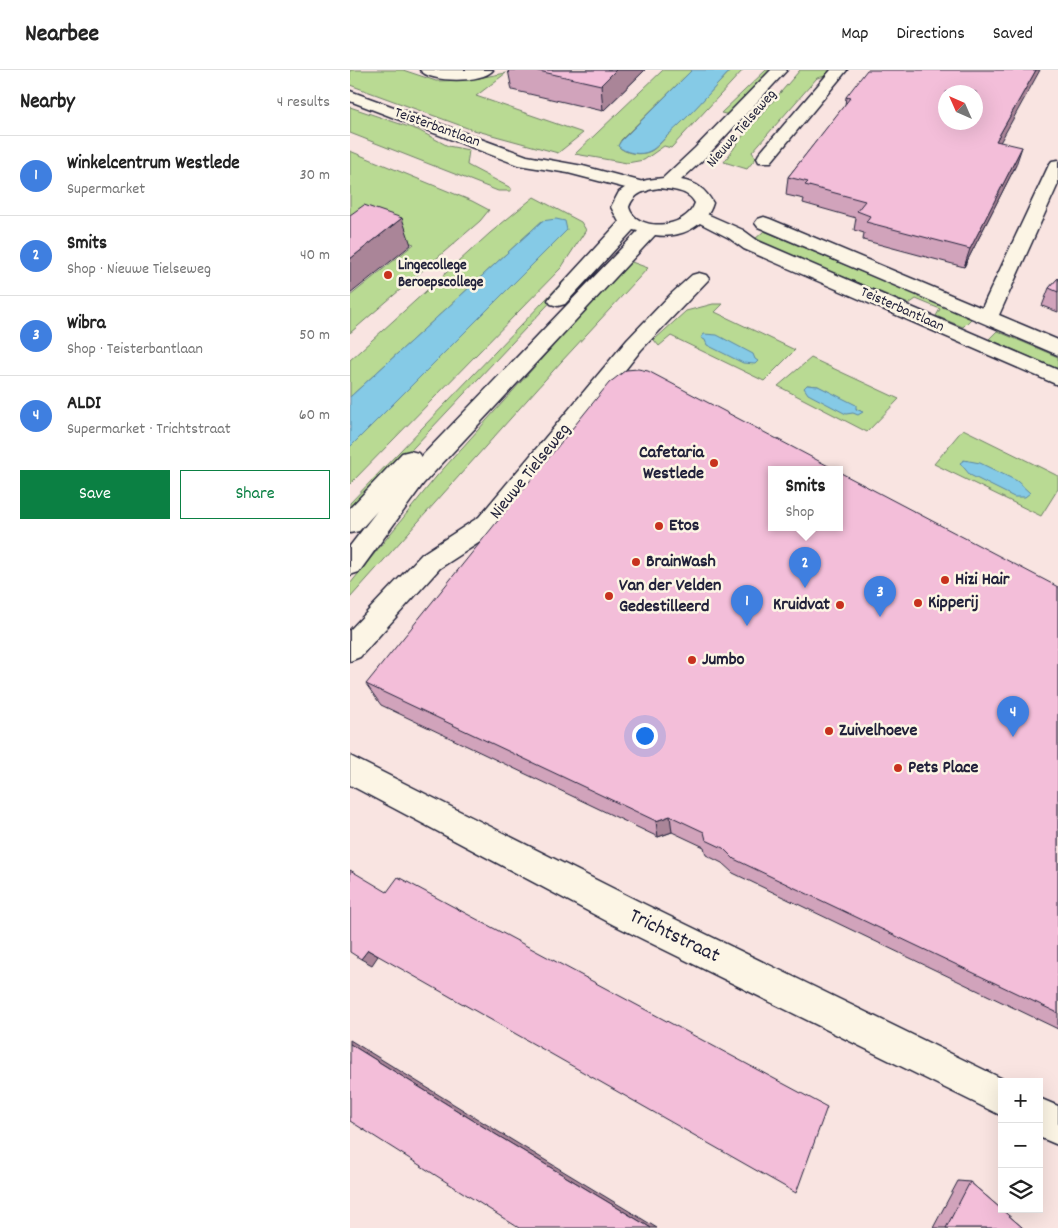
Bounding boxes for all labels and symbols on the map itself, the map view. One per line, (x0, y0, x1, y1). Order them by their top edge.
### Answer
street label: Nieuwe Tielseweg (702, 85, 782, 173)
north arrow (938, 85, 983, 130)
street label: Teisterbantlaan (391, 102, 483, 154)
place label: Lingecollege Beroepscollege (398, 255, 484, 294)
marker: Lingecollege Beroepscollege (382, 269, 394, 281)
street label: Teisterbantlaan (856, 282, 948, 338)
street label: Nieuwe Tielseweg (484, 419, 578, 525)
place label: Cafetaria Westlede (639, 441, 705, 487)
marker: Cafetaria Westlede (708, 457, 720, 469)
place label: Etos (669, 514, 700, 539)
marker: Etos (653, 520, 665, 532)
pin: 2 (789, 547, 821, 588)
place label: BrainWash (646, 550, 716, 575)
marker: BrainWash (630, 556, 642, 568)
place label: Hizi Hair (955, 568, 1010, 593)
place label: Van der Velden Gedestilleerd (619, 574, 721, 620)
marker: Hizi Hair (939, 574, 951, 586)
pin: 3 (864, 576, 896, 617)
pin: 1 (731, 585, 763, 626)
marker: Van der Velden Gedestilleerd (603, 590, 615, 602)
place label: Kipperij (928, 591, 979, 616)
place label: Kruidvat (773, 593, 830, 618)
marker: Kipperij (912, 597, 924, 609)
marker: Kruidvat (834, 599, 846, 611)
place label: Jumbo (702, 648, 744, 673)
marker: Jumbo (686, 654, 698, 666)
pin: 4 (997, 696, 1029, 737)
place label: Zuivelhoeve (839, 719, 917, 744)
your location (632, 723, 658, 749)
marker: Zuivelhoeve (823, 725, 835, 737)
place label: Pets Place (908, 756, 979, 781)
marker: Pets Place (892, 762, 904, 774)
street label: Trichtstraat (624, 902, 725, 972)

